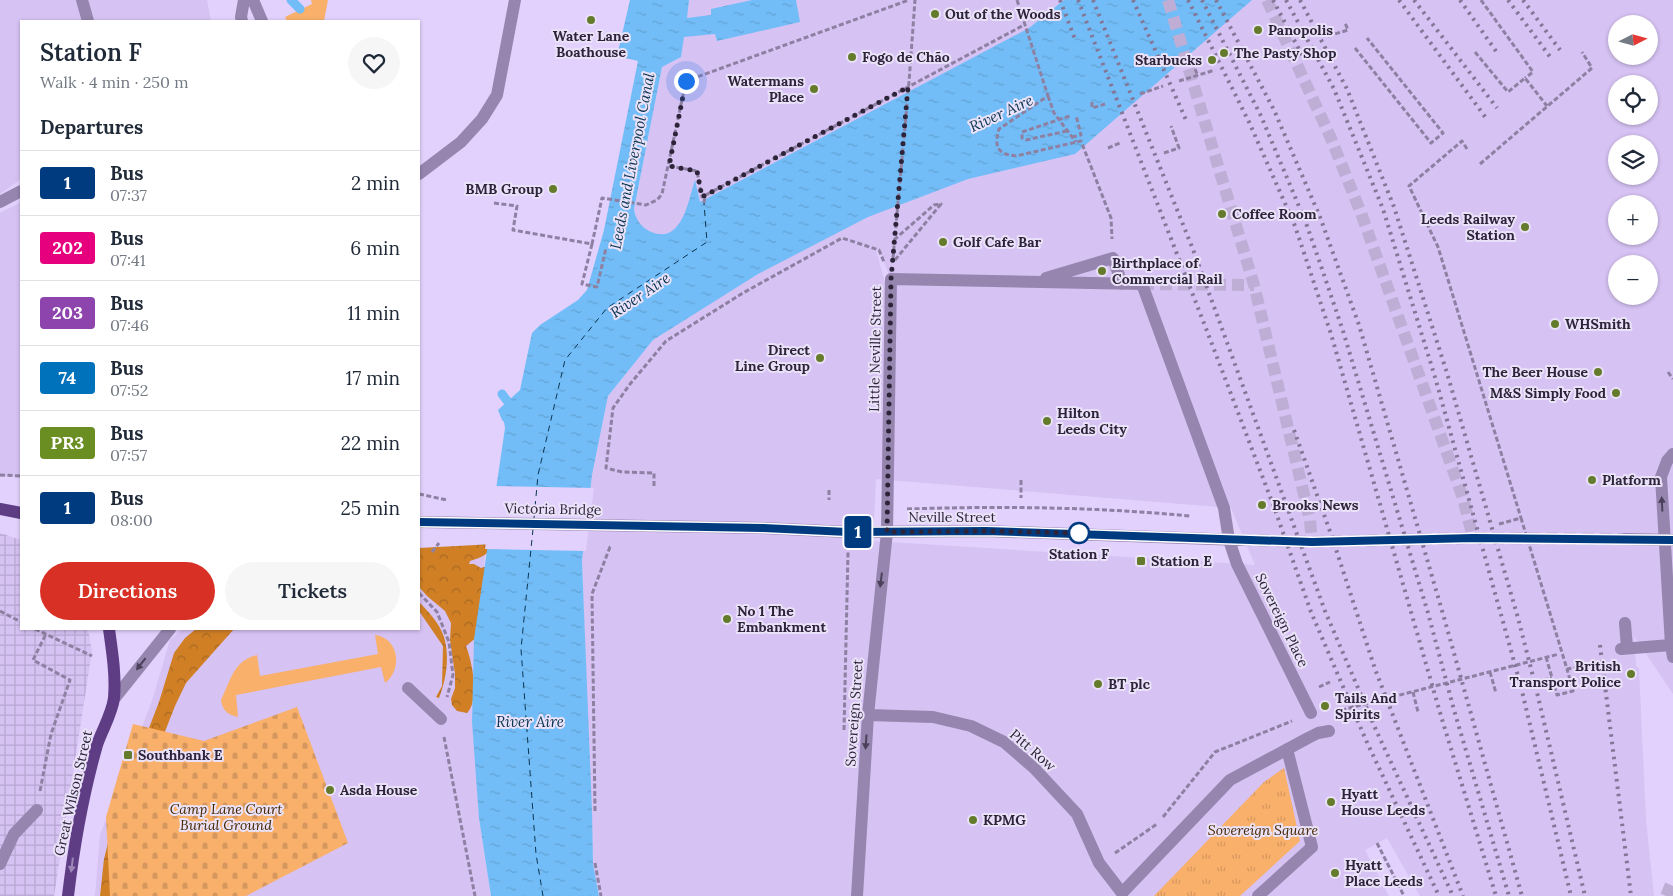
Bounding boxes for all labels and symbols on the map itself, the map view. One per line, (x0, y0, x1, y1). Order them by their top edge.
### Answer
place label: Out of the Woods (945, 5, 1061, 23)
marker: Out of the Woods (929, 8, 941, 20)
marker: Water Lane Boathouse (585, 14, 597, 26)
north arrow (1608, 15, 1658, 65)
place label: Panopolis (1268, 21, 1333, 39)
marker: Panopolis (1252, 24, 1264, 36)
place label: Water Lane Boathouse (553, 27, 630, 61)
place label: The Pasty Shop (1234, 44, 1336, 62)
marker: The Pasty Shop (1218, 47, 1230, 59)
place label: Fogo de Chão (862, 48, 950, 66)
marker: Fogo de Chão (846, 51, 858, 63)
place label: Starbucks (1135, 51, 1202, 69)
marker: Starbucks (1206, 54, 1218, 66)
your location (674, 69, 699, 94)
water label: Leeds and Liverpool Canal (606, 70, 659, 251)
place label: Watermans Place (728, 72, 804, 106)
marker: Watermans Place (808, 83, 820, 95)
water label: River Aire (966, 90, 1036, 136)
place label: BMB Group (465, 180, 543, 198)
marker: BMB Group (547, 183, 559, 195)
place label: Coffee Room (1232, 205, 1317, 223)
marker: Coffee Room (1216, 208, 1228, 220)
place label: Leeds Railway Station (1421, 210, 1515, 244)
marker: Leeds Railway Station (1519, 221, 1531, 233)
place label: Golf Cafe Bar (953, 233, 1041, 251)
marker: Golf Cafe Bar (937, 236, 949, 248)
place label: Birthplace of Commercial Rail (1112, 254, 1223, 288)
marker: Birthplace of Commercial Rail (1096, 265, 1108, 277)
water label: River Aire (606, 268, 674, 322)
street label: Little Neville Street (865, 285, 885, 412)
place label: WHSmith (1565, 315, 1631, 333)
marker: WHSmith (1549, 318, 1561, 330)
place label: Direct Line Group (735, 341, 810, 375)
marker: Direct Line Group (814, 352, 826, 364)
place label: The Beer House (1482, 363, 1588, 381)
marker: The Beer House (1592, 366, 1604, 378)
place label: M&S Simply Food (1490, 384, 1606, 402)
marker: M&S Simply Food (1610, 387, 1622, 399)
place label: Hilton Leeds City (1057, 404, 1127, 438)
marker: Hilton Leeds City (1041, 415, 1053, 427)
place label: Platform (1602, 471, 1661, 489)
marker: Platform (1586, 474, 1598, 486)
place label: Brooks News (1272, 496, 1359, 514)
one-way arrow (1658, 496, 1666, 512)
street label: Victoria Bridge (503, 499, 602, 519)
marker: Brooks News (1256, 499, 1268, 511)
street label: Neville Street (908, 508, 996, 526)
line badge: 1 (842, 516, 874, 548)
marker: Station F (1068, 522, 1090, 544)
place label: Station F (1049, 545, 1109, 563)
place label: Station E (1151, 552, 1212, 570)
marker: Station E (1135, 555, 1147, 567)
street label: Sovereign Place (1251, 570, 1313, 670)
one-way arrow (877, 573, 885, 589)
place label: No 1 The Embankment (737, 602, 826, 636)
marker: No 1 The Embankment (721, 613, 733, 625)
one-way arrow (136, 657, 147, 670)
place label: British Transport Police (1509, 657, 1621, 691)
street label: Sovereign Street (841, 658, 867, 767)
marker: British Transport Police (1625, 668, 1637, 680)
place label: BT plc (1108, 675, 1151, 693)
marker: BT plc (1092, 678, 1104, 690)
place label: Tails And Spirits (1335, 689, 1397, 723)
marker: Tails And Spirits (1319, 700, 1331, 712)
water label: River Aire (496, 712, 564, 731)
street label: Pitt Row (1006, 725, 1060, 775)
street label: Great Wilson Street (50, 728, 96, 858)
one-way arrow (862, 734, 870, 750)
place label: Southbank E (138, 746, 223, 764)
marker: Southbank E (122, 749, 134, 761)
place label: Asda House (340, 781, 418, 799)
marker: Asda House (324, 784, 336, 796)
place label: Hyatt House Leeds (1341, 785, 1425, 819)
marker: Hyatt House Leeds (1325, 796, 1337, 808)
park label: Camp Lane Court Burial Ground (170, 800, 283, 834)
place label: KPMG (983, 811, 1026, 829)
marker: KPMG (967, 814, 979, 826)
park label: Sovereign Square (1208, 821, 1318, 839)
place label: Hyatt Place Leeds (1345, 856, 1423, 890)
one-way arrow (68, 857, 76, 873)
marker: Hyatt Place Leeds (1329, 867, 1341, 879)

